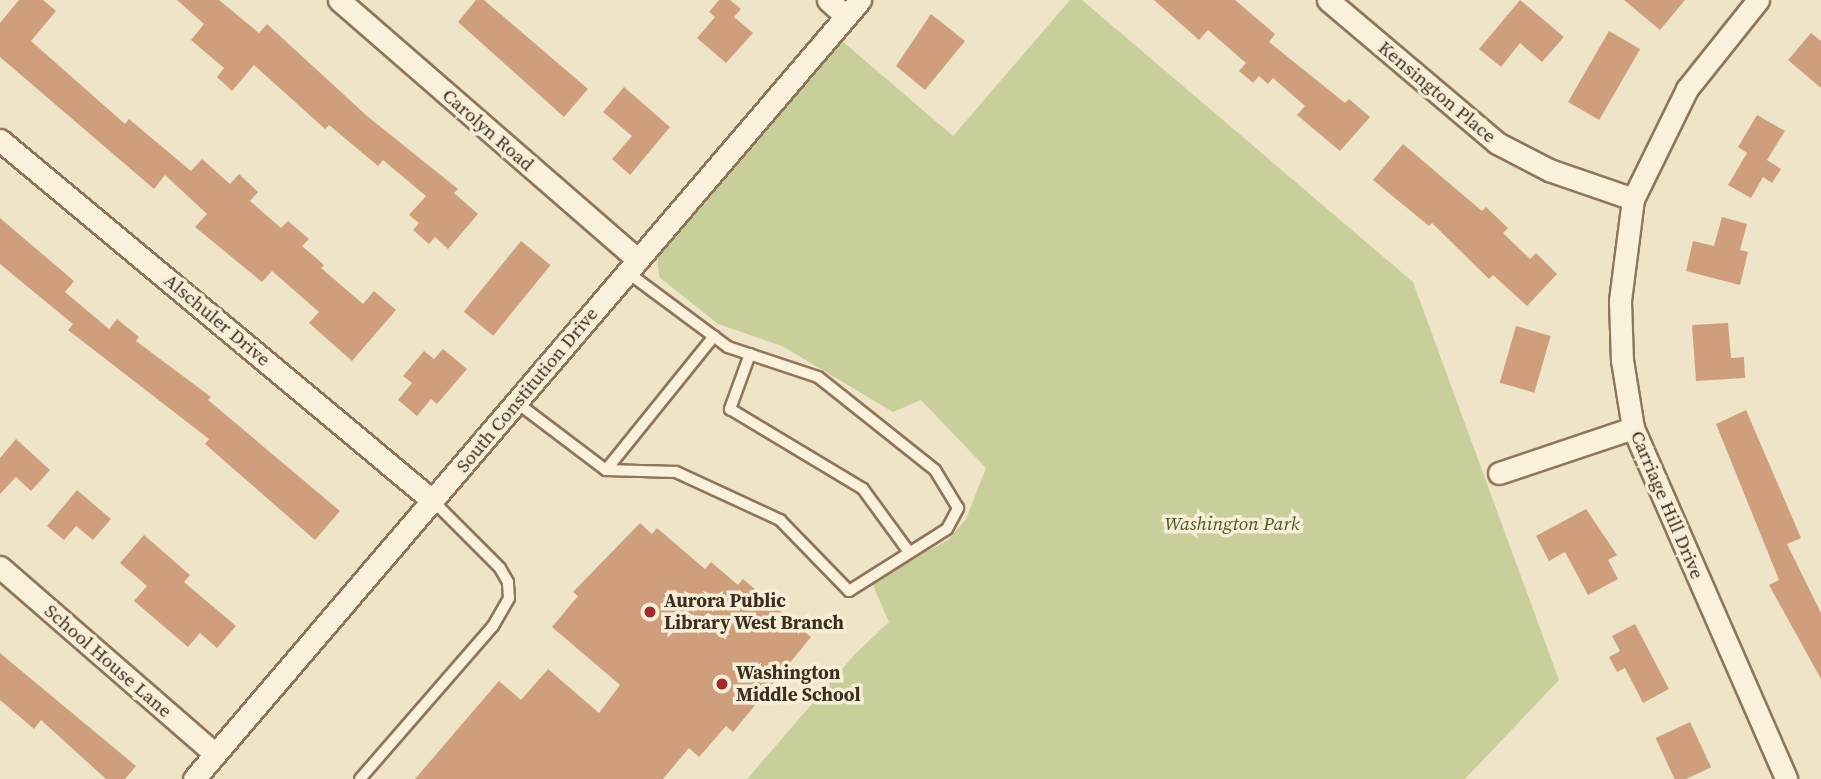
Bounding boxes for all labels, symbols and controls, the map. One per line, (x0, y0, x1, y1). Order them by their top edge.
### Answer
street label: Kensington Place (1374, 36, 1500, 148)
street label: Carolyn Road (438, 84, 538, 176)
street label: Alschuler Drive (159, 269, 275, 371)
street label: South Constitution Drive (451, 303, 603, 477)
street label: Carriage Hill Drive (1625, 427, 1709, 583)
park label: Washington Park (1164, 513, 1300, 535)
place label: Aurora Public Library West Branch (664, 590, 844, 634)
street label: School House Lane (40, 599, 176, 723)
marker: Aurora Public Library West Branch (642, 604, 658, 620)
place label: Washington Middle School (736, 662, 861, 706)
marker: Washington Middle School (714, 676, 730, 692)

